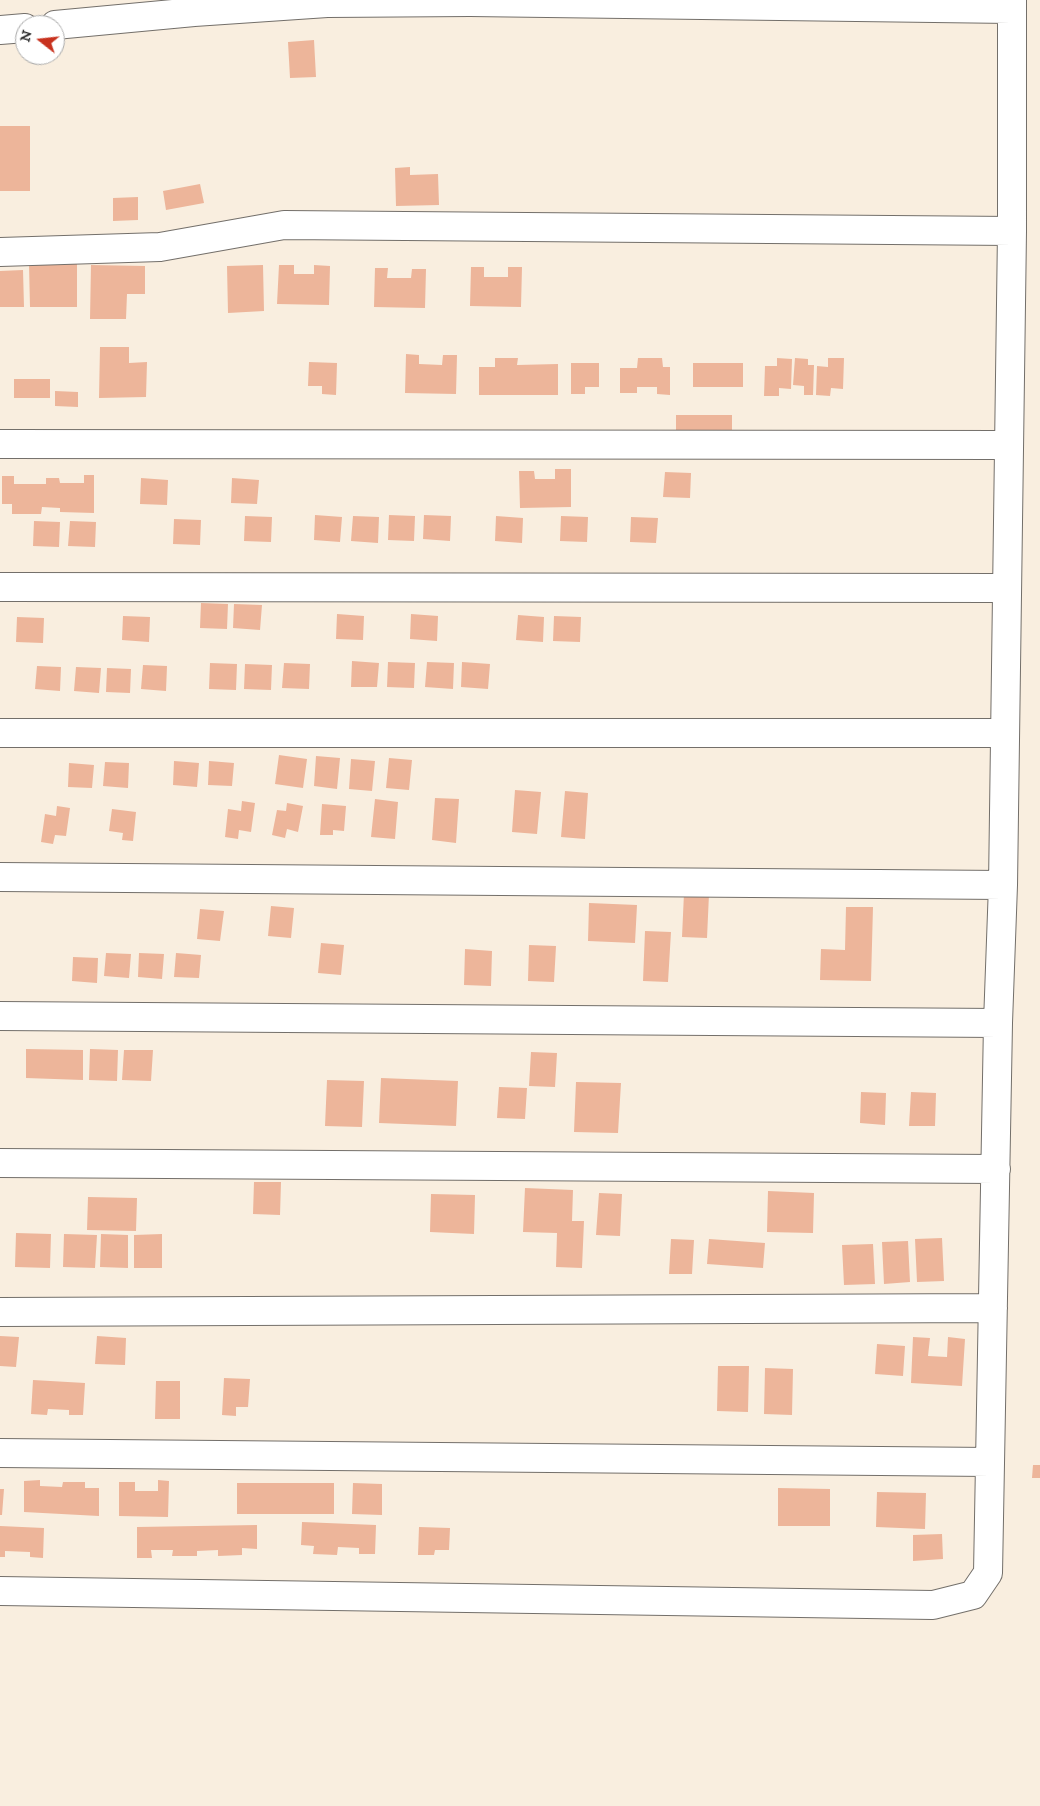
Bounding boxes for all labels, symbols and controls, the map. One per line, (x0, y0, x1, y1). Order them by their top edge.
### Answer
north arrow (15, 15, 65, 65)
text: N (16, 28, 37, 44)

